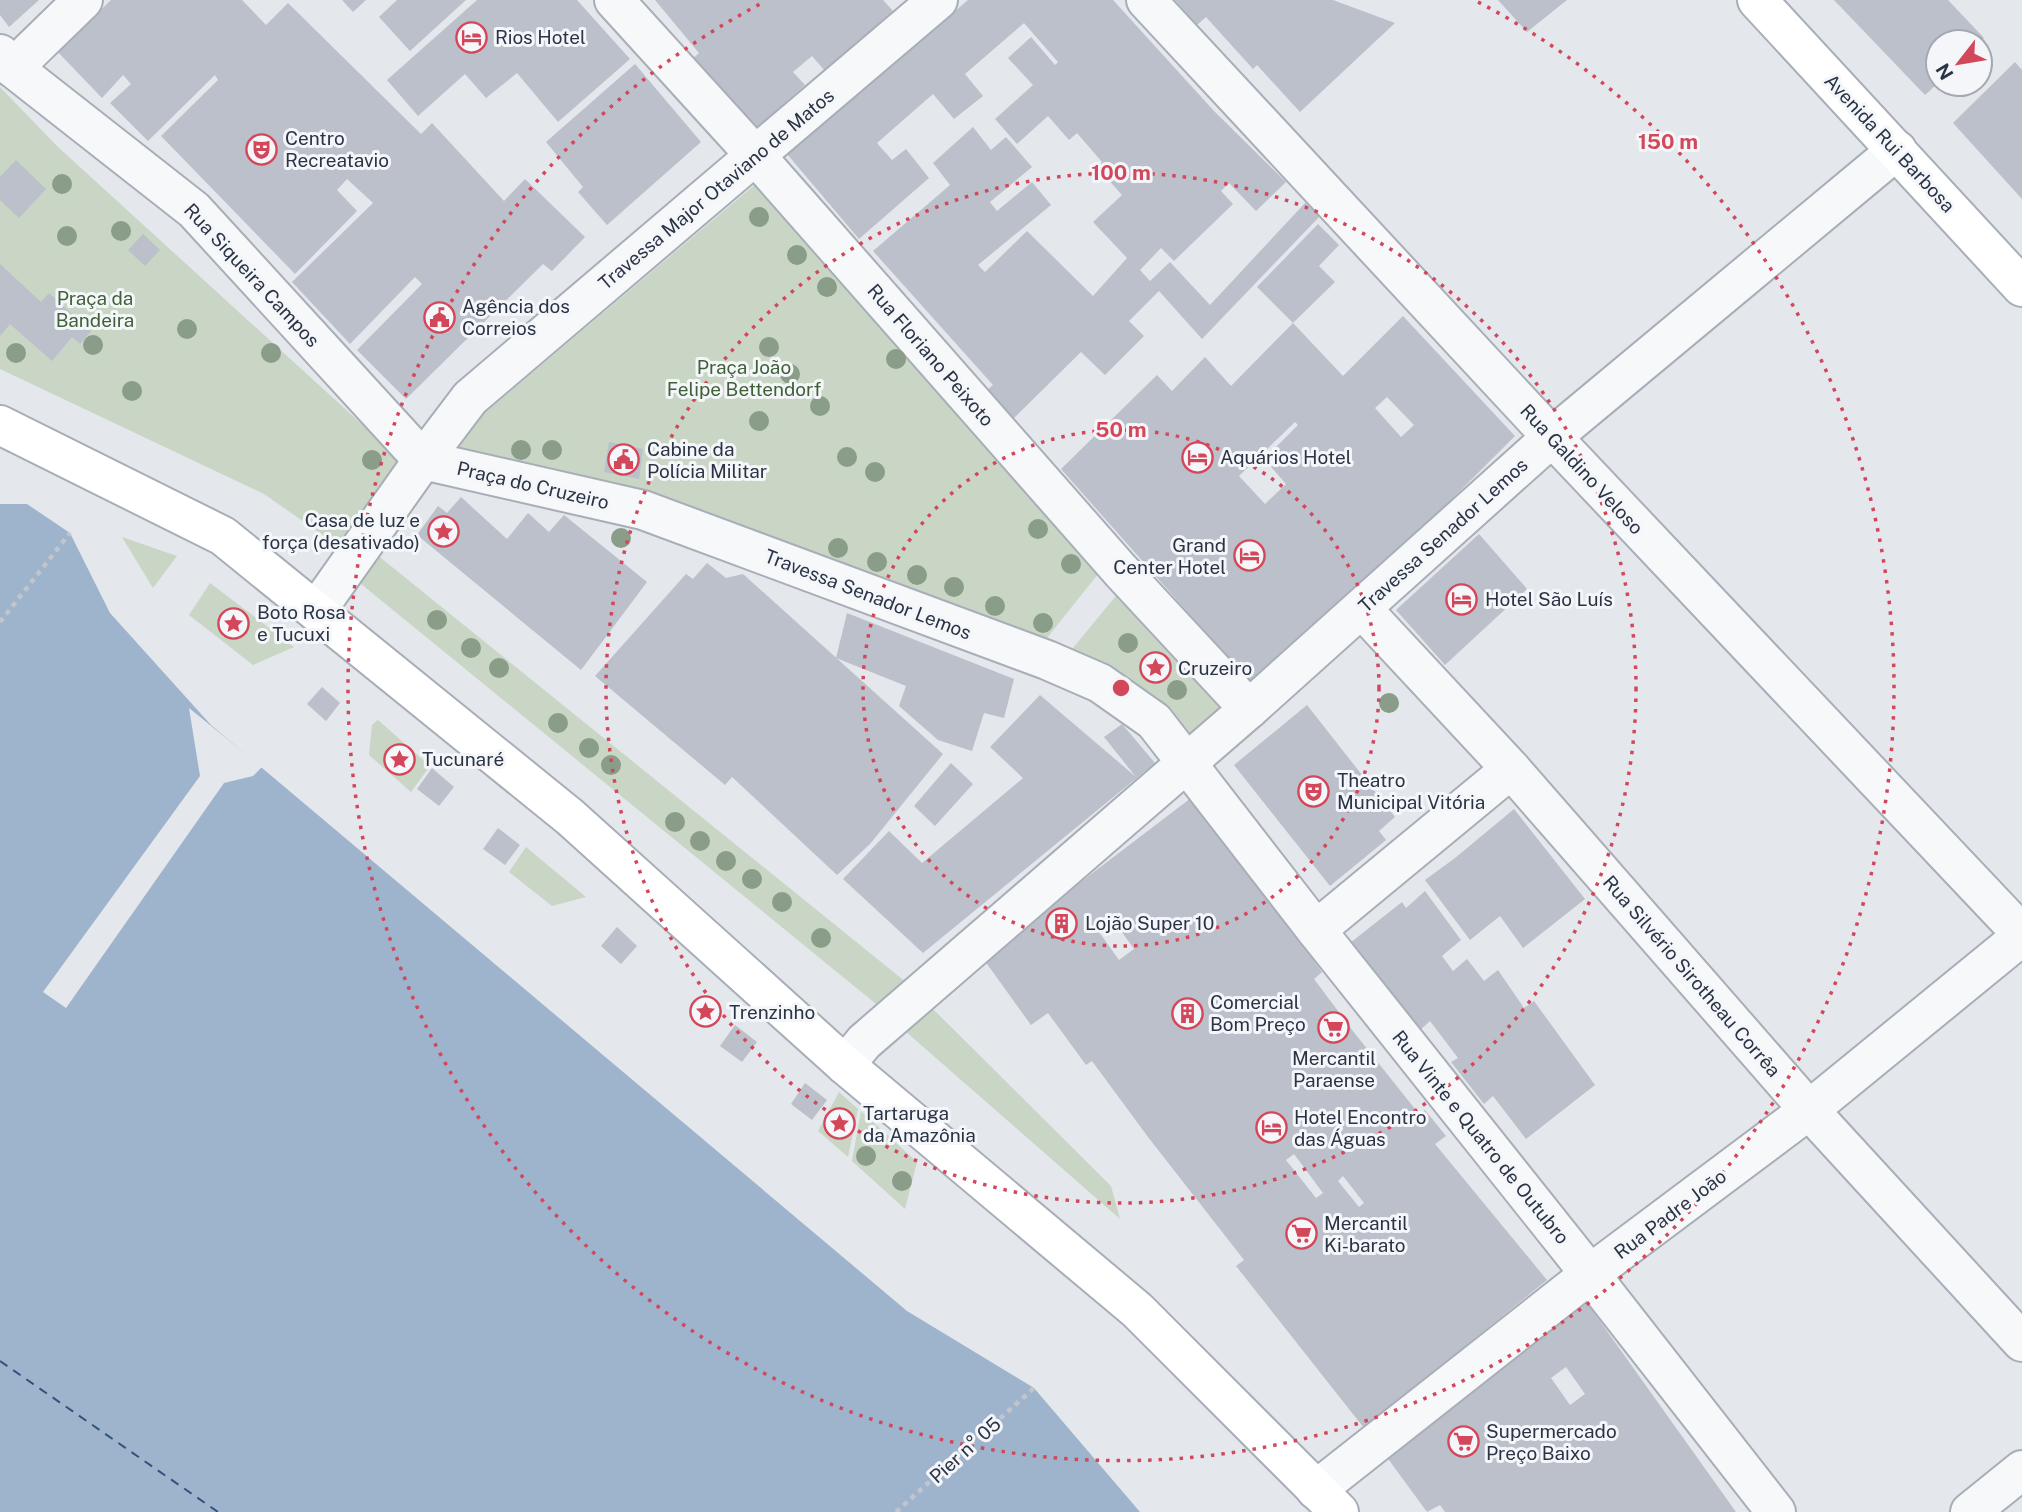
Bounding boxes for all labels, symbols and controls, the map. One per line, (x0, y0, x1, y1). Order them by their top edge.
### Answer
hotel icon: Rios Hotel (455, 20, 489, 54)
place label: Rios Hotel (495, 26, 586, 48)
north arrow (1924, 28, 1994, 98)
text: N (1931, 60, 1958, 84)
street label: Avenida Rui Barbosa (1820, 69, 1960, 217)
street label: Travessa Major Otaviano de Matos (594, 84, 838, 294)
place label: Centro Recreatavio (285, 127, 389, 171)
text: 150 m (1638, 129, 1698, 154)
theatre icon: Centro Recreatavio (245, 132, 279, 166)
text: 100 m (1091, 160, 1151, 185)
street label: Rua Siqueira Campos (180, 199, 324, 351)
street label: Rua Floriano Peixoto (863, 279, 999, 431)
park label: Praça da Bandeira (56, 287, 134, 331)
place label: Agência dos Correios (462, 295, 570, 339)
public building icon: Agência dos Correios (422, 300, 456, 334)
park label: Praça João Felipe Bettendorf (667, 356, 821, 400)
street label: Rua Galdino Veloso (1516, 399, 1648, 539)
text: 50 m (1095, 417, 1147, 442)
place label: Cabine da Polícia Militar (647, 438, 767, 482)
hotel icon: Aquários Hotel (1180, 440, 1214, 474)
public building icon: Cabine da Polícia Militar (607, 443, 641, 477)
place label: Aquários Hotel (1220, 446, 1351, 468)
street label: Travessa Senador Lemos (1354, 453, 1532, 617)
street label: Praça do Cruzeiro (455, 457, 611, 513)
place label: Casa de luz e força (desativado) (262, 509, 420, 553)
place icon: Casa de luz e força (desativado) (426, 514, 460, 548)
place label: Grand Center Hotel (1113, 534, 1226, 578)
hotel icon: Grand Center Hotel (1232, 539, 1266, 573)
street label: Travessa Senador Lemos (762, 544, 974, 644)
hotel icon: Hotel São Luís (1445, 582, 1479, 616)
place label: Hotel São Luís (1485, 588, 1613, 610)
place label: Boto Rosa e Tucuxi (257, 601, 346, 645)
place icon: Boto Rosa e Tucuxi (217, 606, 251, 640)
place icon: Cruzeiro (1138, 651, 1172, 685)
place label: Cruzeiro (1178, 657, 1252, 679)
centre of rings (1109, 676, 1133, 700)
place icon: Tucunaré (382, 742, 416, 776)
place label: Tucunaré (422, 748, 504, 770)
place label: Theatro Municipal Vitória (1337, 769, 1485, 813)
theatre icon: Theatro Municipal Vitória (1297, 774, 1331, 808)
street label: Rua Silvério Sirotheau Corrêa (1599, 871, 1785, 1081)
building icon: Lojão Super 10 (1045, 906, 1079, 940)
place label: Lojão Super 10 (1085, 912, 1214, 934)
place label: Comercial Bom Preço (1210, 991, 1306, 1035)
place icon: Trenzinho (689, 995, 723, 1029)
building icon: Comercial Bom Preço (1170, 996, 1204, 1030)
place label: Trenzinho (729, 1001, 815, 1023)
supermarket icon: Mercantil Paraense (1317, 1010, 1351, 1044)
street label: Rua Vinte e Quatro de Outubro (1388, 1026, 1574, 1248)
place label: Mercantil Paraense (1292, 1047, 1376, 1091)
place label: Tartaruga da Amazônia (863, 1102, 976, 1146)
place label: Hotel Encontro das Águas (1294, 1106, 1426, 1150)
place icon: Tartaruga da Amazônia (823, 1107, 857, 1141)
hotel icon: Hotel Encontro das Águas (1254, 1111, 1288, 1145)
street label: Rua Padre João (1610, 1165, 1730, 1263)
place label: Mercantil Ki-barato (1324, 1212, 1408, 1256)
supermarket icon: Mercantil Ki-barato (1284, 1217, 1318, 1251)
street label: Pier n° 05 (925, 1412, 1005, 1488)
place label: Supermercado Preço Baixo (1486, 1420, 1617, 1464)
supermarket icon: Supermercado Preço Baixo (1446, 1425, 1480, 1459)

